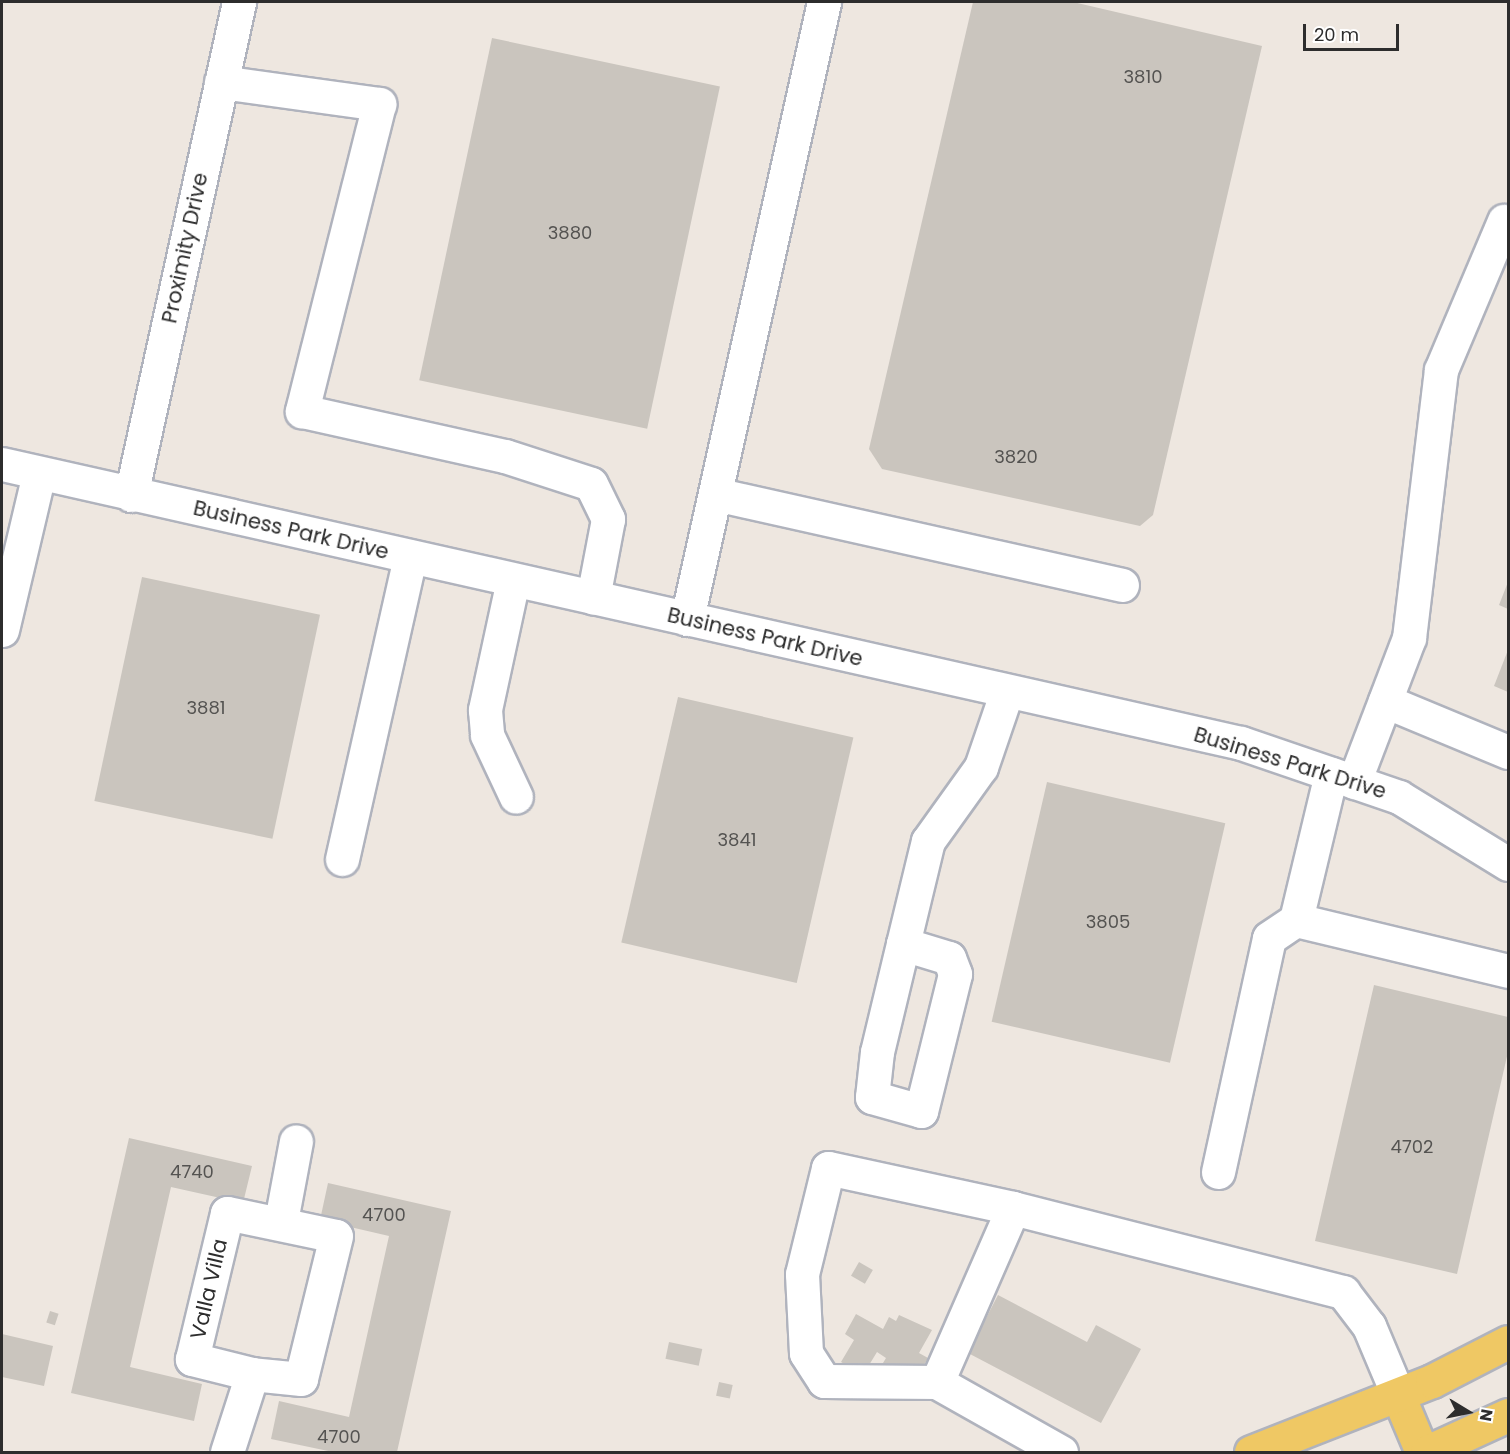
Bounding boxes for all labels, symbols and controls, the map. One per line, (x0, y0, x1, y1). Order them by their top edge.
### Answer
scale bar (1306, 12, 1402, 50)
text: 20 m (1314, 22, 1359, 47)
house number: 3810 (1123, 66, 1163, 88)
street label: Proximity Drive (157, 170, 213, 326)
house number: 3880 (548, 222, 592, 244)
house number: 3820 (994, 446, 1038, 468)
street label: Business Park Drive (191, 495, 391, 565)
street label: Business Park Drive (665, 602, 865, 672)
house number: 3881 (186, 697, 226, 719)
street label: Business Park Drive (1191, 722, 1389, 804)
house number: 3841 (717, 829, 757, 851)
house number: 3805 (1086, 911, 1130, 933)
house number: 4702 (1391, 1136, 1433, 1158)
house number: 4740 (170, 1161, 214, 1183)
house number: 4700 (362, 1204, 406, 1226)
street label: Valla Villa (185, 1236, 233, 1342)
north arrow (1438, 1382, 1498, 1442)
text: N (1474, 1407, 1499, 1423)
house number: 4700 (317, 1426, 361, 1448)

